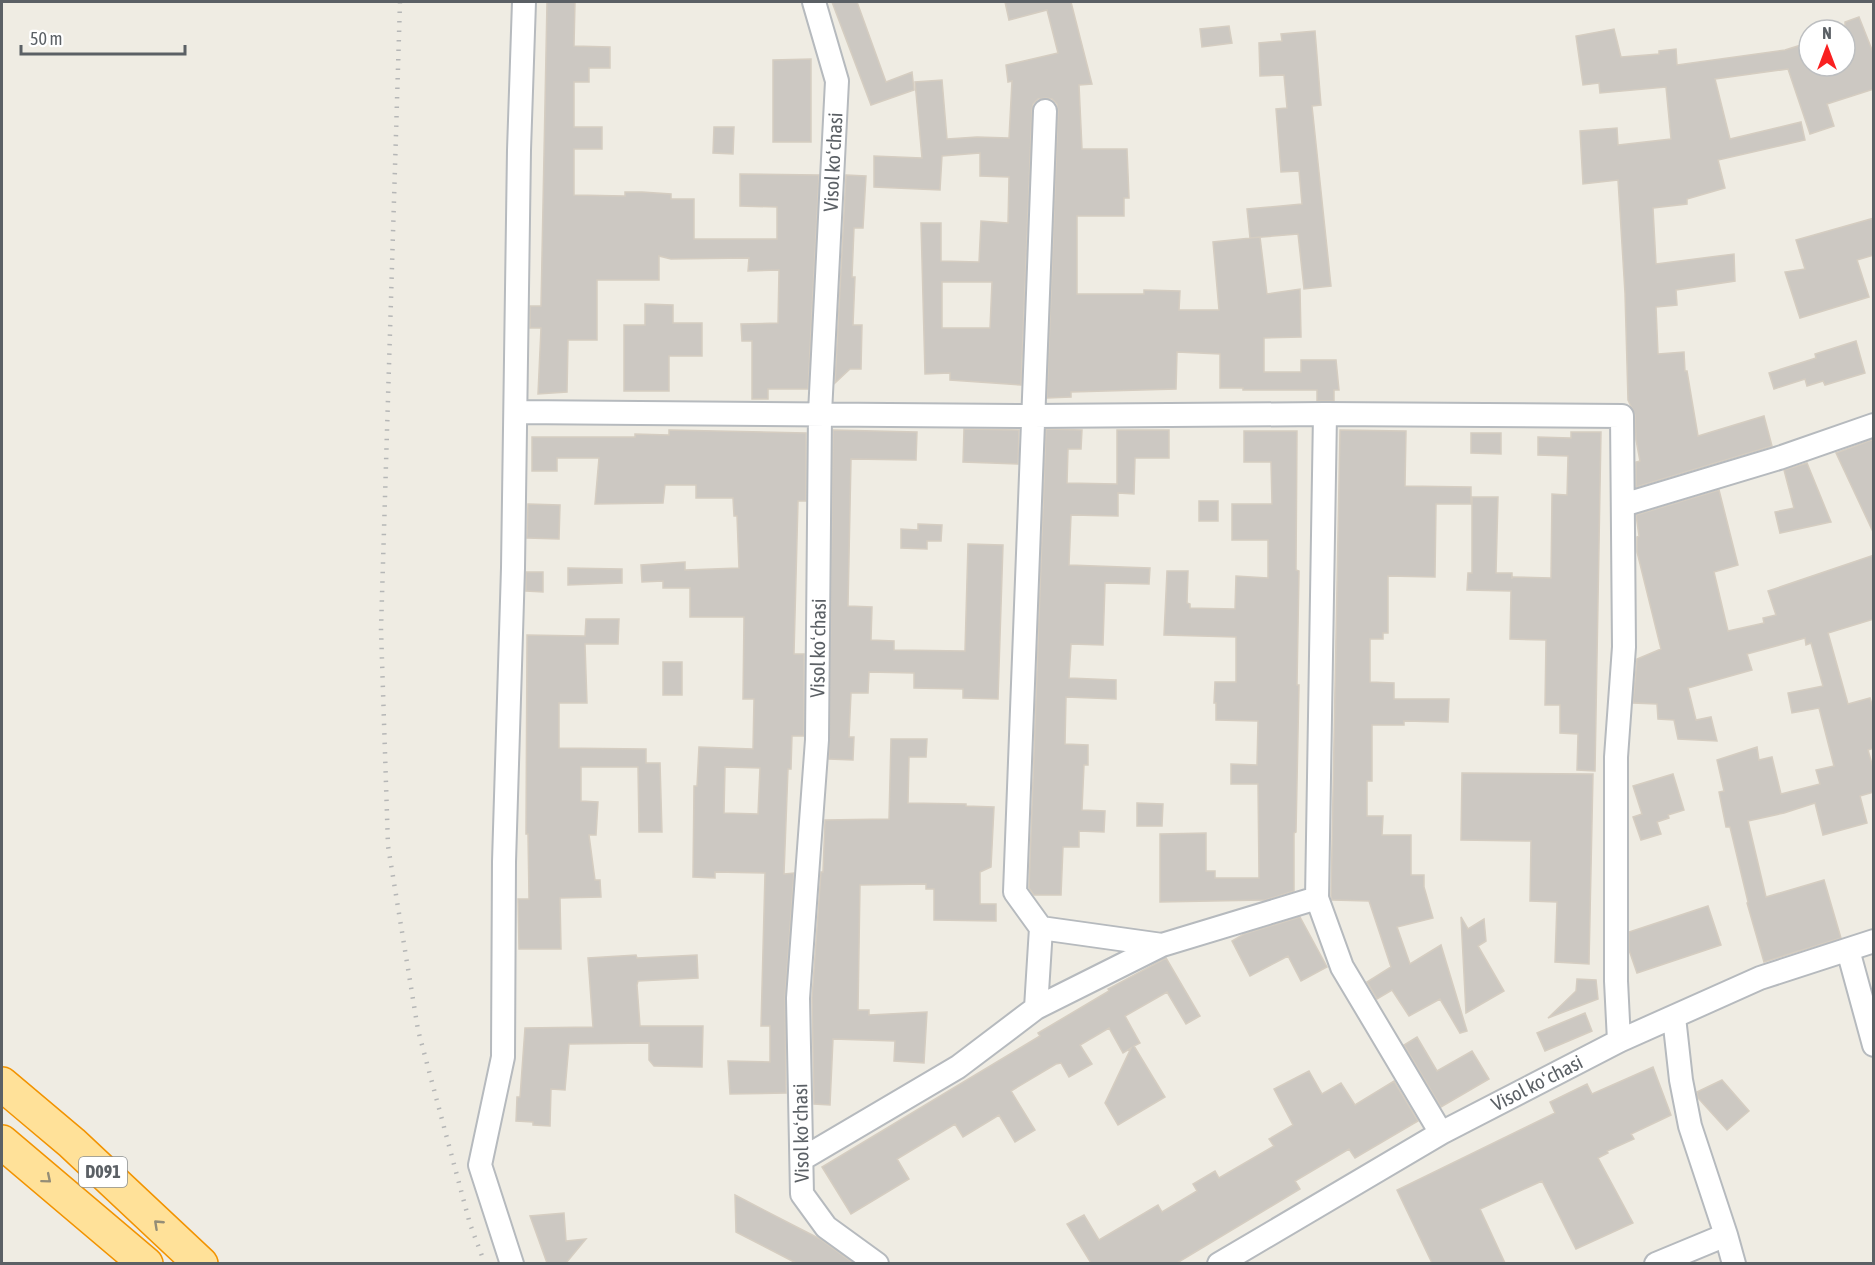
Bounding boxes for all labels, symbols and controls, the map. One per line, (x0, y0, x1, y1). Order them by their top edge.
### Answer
scale bar (21, 18, 184, 56)
north arrow (1797, 18, 1857, 78)
text: N (1822, 24, 1832, 42)
text: 50 m (30, 28, 62, 49)
street label: Visol koʻchasi (818, 112, 847, 212)
street label: Visol koʻchasi (805, 598, 830, 698)
street label: Visol koʻchasi (1487, 1050, 1586, 1115)
street label: Visol koʻchasi (788, 1083, 813, 1183)
road number: D091 (79, 1157, 127, 1187)
one-way arrow (40, 1172, 51, 1183)
one-way arrow (154, 1220, 165, 1231)

